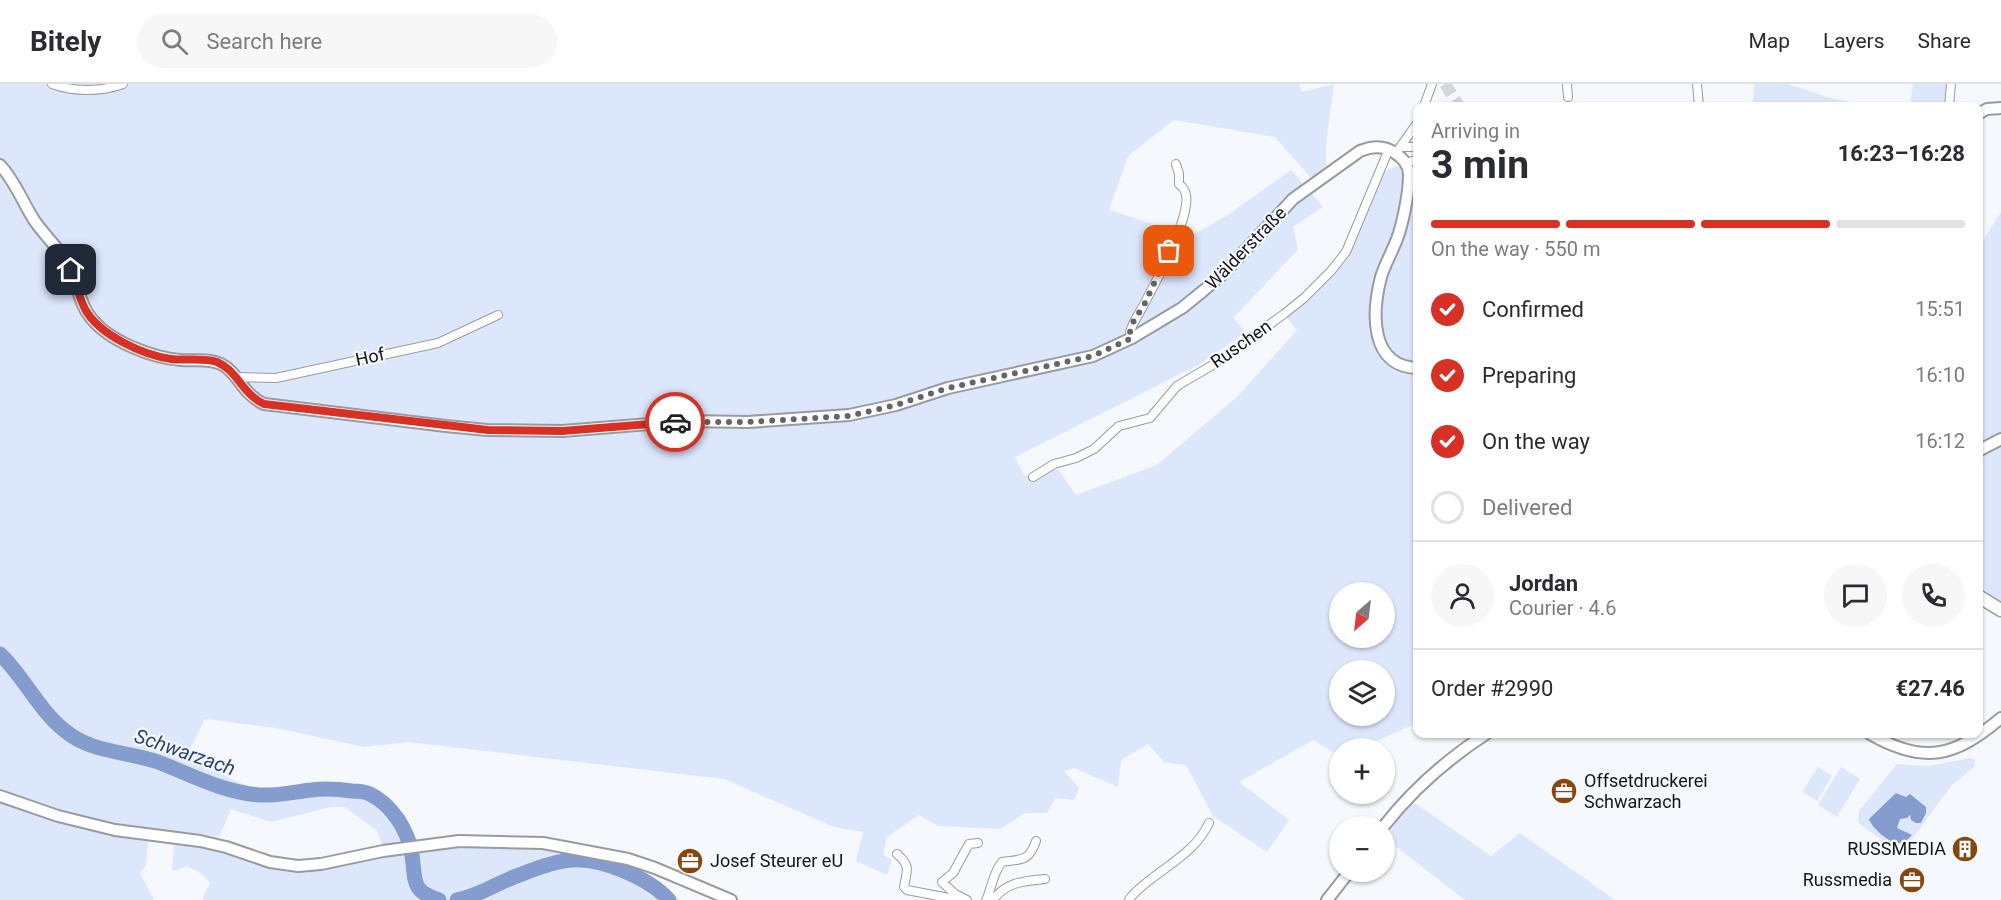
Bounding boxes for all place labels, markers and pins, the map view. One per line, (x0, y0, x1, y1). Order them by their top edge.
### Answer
pin (1143, 225, 1194, 276)
pin (45, 244, 96, 295)
place label: Offsetdruckerei Schwarzach (1584, 770, 1708, 812)
office icon: Offsetdruckerei Schwarzach (1549, 776, 1579, 806)
building icon: RUSSMEDIA (1950, 834, 1980, 864)
place label: RUSSMEDIA (1847, 838, 1946, 859)
office icon: Josef Steurer eU (675, 846, 705, 876)
place label: Josef Steurer eU (710, 850, 843, 871)
office icon: Russmedia (1897, 865, 1927, 895)
place label: Russmedia (1803, 869, 1892, 890)

